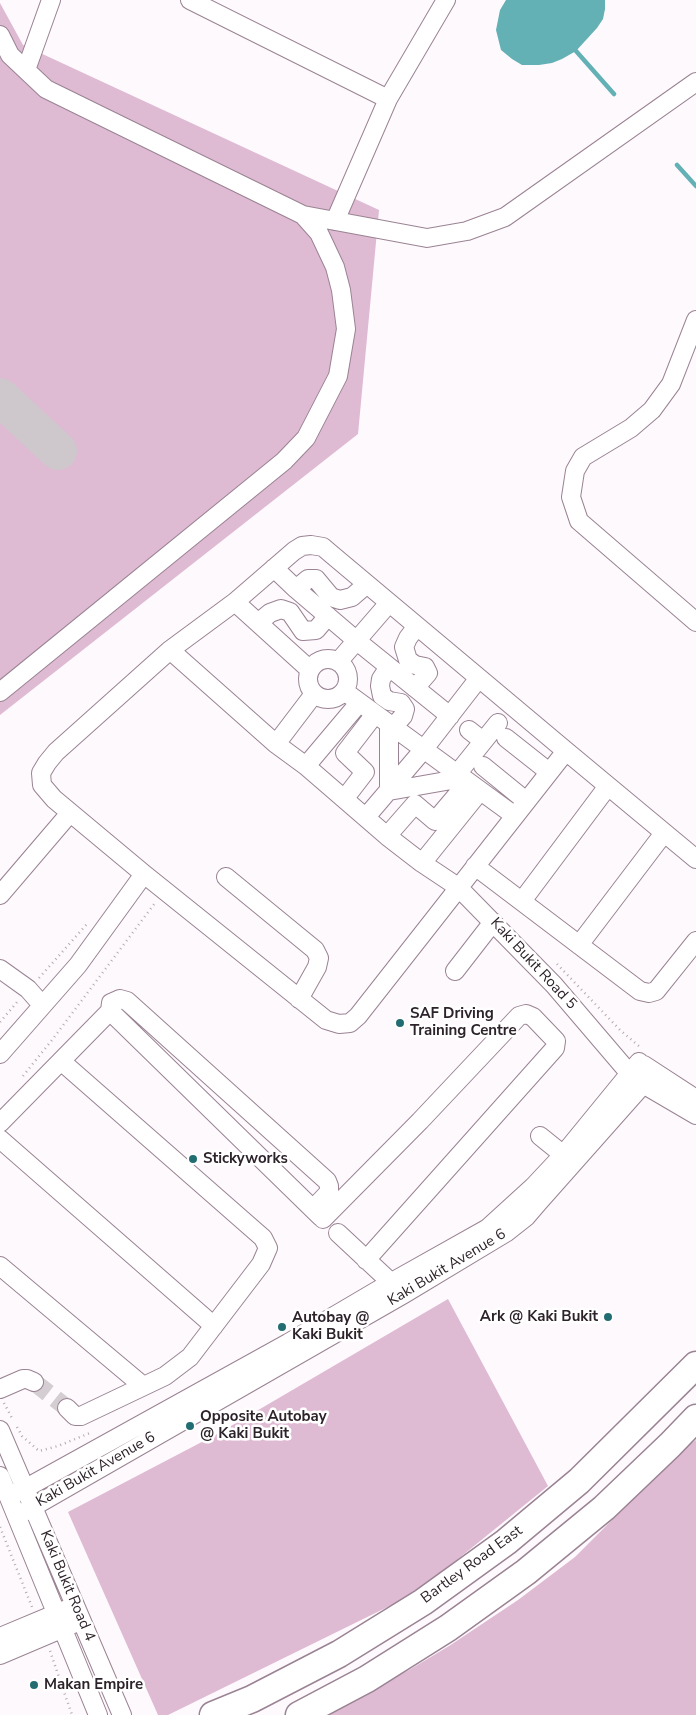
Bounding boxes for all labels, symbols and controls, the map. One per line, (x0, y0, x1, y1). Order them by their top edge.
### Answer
street label: Kaki Bukit Road 5 (486, 915, 580, 1013)
place label: SAF Driving Training Centre (410, 1005, 517, 1040)
marker: SAF Driving Training Centre (394, 1017, 406, 1029)
place label: Stickyworks (203, 1150, 288, 1168)
marker: Stickyworks (187, 1153, 199, 1165)
street label: Kaki Bukit Avenue 6 (385, 1226, 509, 1310)
place label: Ark @ Kaki Bukit (480, 1308, 598, 1326)
place label: Autobay @ Kaki Bukit (292, 1309, 369, 1344)
marker: Ark @ Kaki Bukit (602, 1311, 614, 1323)
marker: Autobay @ Kaki Bukit (276, 1321, 288, 1333)
place label: Opposite Autobay @ Kaki Bukit (200, 1408, 327, 1443)
marker: Opposite Autobay @ Kaki Bukit (184, 1420, 196, 1432)
street label: Kaki Bukit Avenue 6 (33, 1429, 159, 1511)
street label: Bartley Road East (418, 1522, 526, 1608)
street label: Kaki Bukit Road 4 (36, 1528, 98, 1644)
place label: Makan Empire (44, 1676, 143, 1694)
marker: Makan Empire (28, 1679, 40, 1691)

